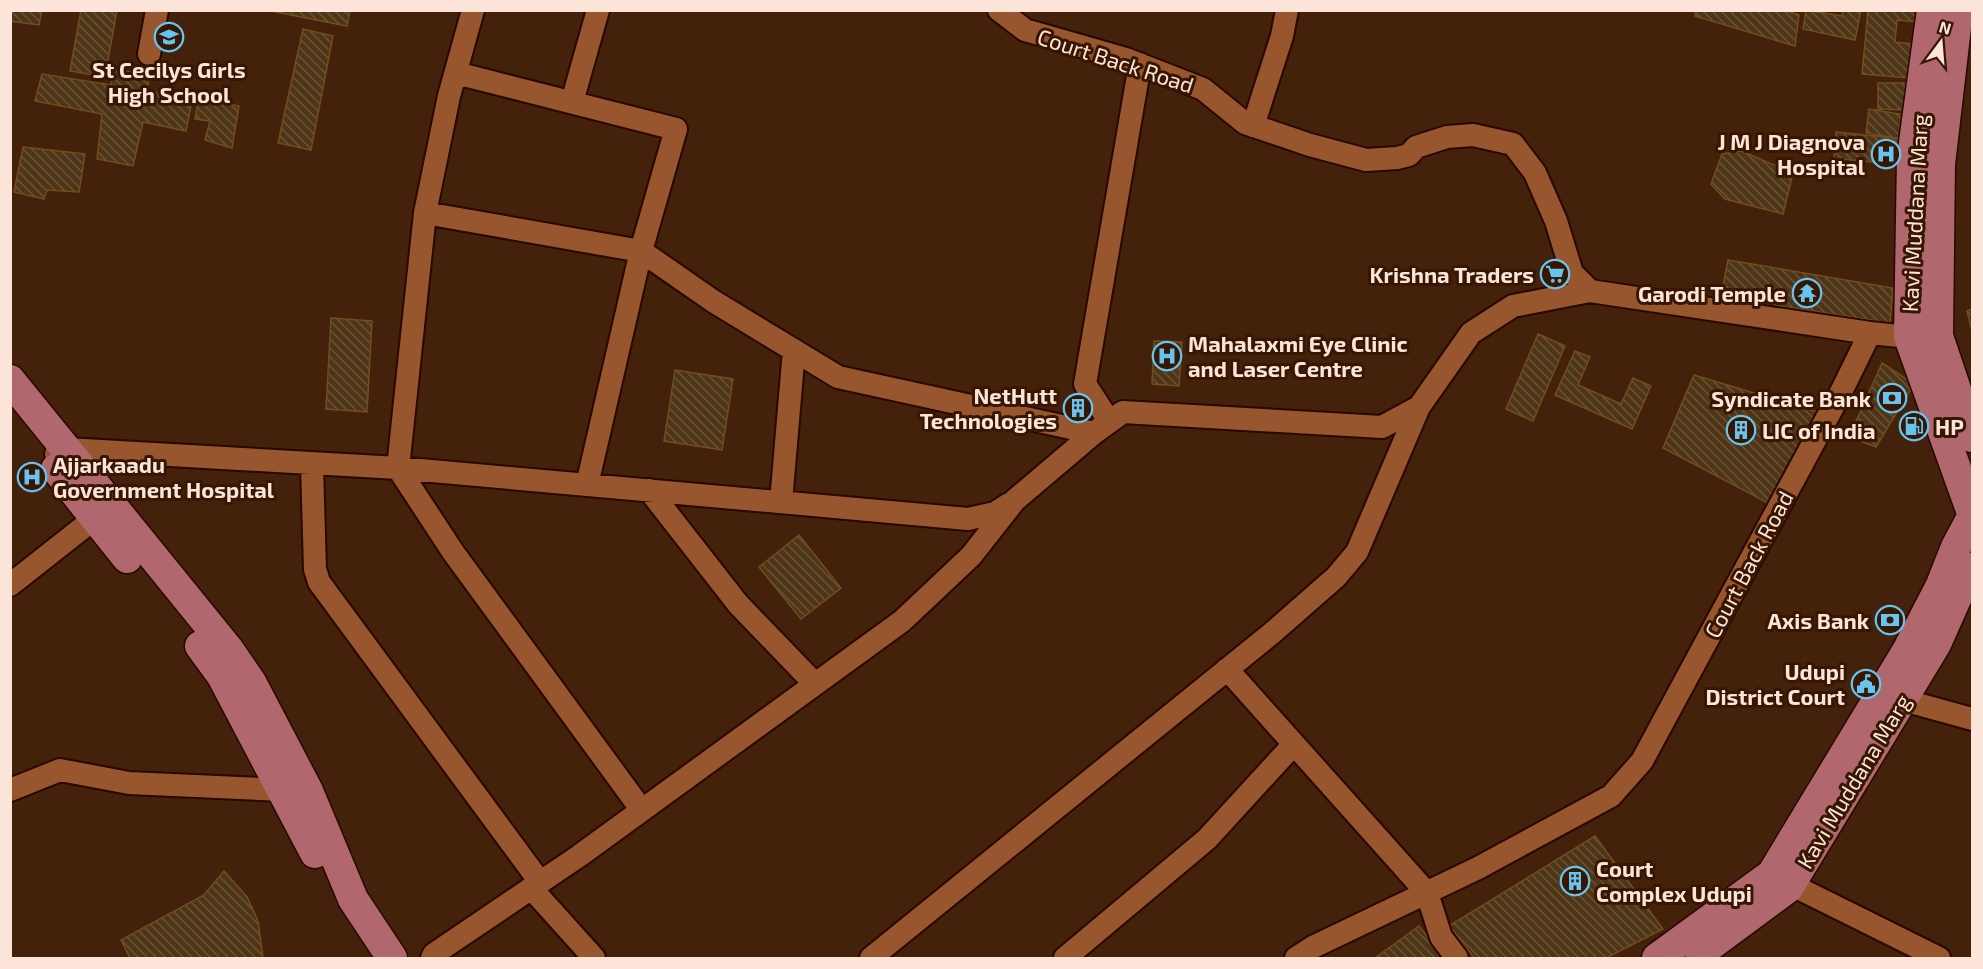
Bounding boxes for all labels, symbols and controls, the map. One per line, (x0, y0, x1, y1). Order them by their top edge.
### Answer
north arrow (1911, 12, 1971, 72)
text: N (1937, 16, 1953, 38)
school or university icon: St Cecilys Girls High School (153, 21, 185, 53)
street label: Court Back Road (1035, 22, 1197, 98)
place label: St Cecilys Girls High School (92, 56, 246, 107)
street label: Kavi Muddana Marg (1896, 113, 1932, 313)
place label: J M J Diagnova Hospital (1717, 128, 1866, 179)
hospital icon: J M J Diagnova Hospital (1870, 138, 1902, 170)
supermarket icon: Krishna Traders (1539, 258, 1571, 290)
place label: Krishna Traders (1370, 261, 1534, 287)
temple icon: Garodi Temple (1791, 277, 1823, 309)
place label: Garodi Temple (1638, 280, 1786, 306)
place label: Mahalaxmi Eye Clinic and Laser Centre (1188, 330, 1408, 381)
hospital icon: Mahalaxmi Eye Clinic and Laser Centre (1151, 340, 1183, 372)
place label: NetHutt Technologies (920, 382, 1057, 433)
bank icon: Syndicate Bank (1876, 382, 1908, 414)
place label: Syndicate Bank (1711, 385, 1872, 412)
building icon: NetHutt Technologies (1062, 392, 1094, 424)
fuel station icon: HP (1898, 410, 1930, 442)
place label: HP (1935, 413, 1964, 439)
building icon: LIC of India (1725, 414, 1757, 446)
place label: LIC of India (1762, 417, 1875, 443)
place label: Ajjarkaadu Government Hospital (53, 451, 275, 502)
hospital icon: Ajjarkaadu Government Hospital (16, 461, 48, 493)
street label: Court Back Road (1698, 486, 1798, 642)
bank icon: Axis Bank (1874, 604, 1906, 636)
place label: Axis Bank (1768, 607, 1870, 633)
place label: Udupi District Court (1705, 658, 1845, 709)
public building icon: Udupi District Court (1850, 668, 1882, 700)
street label: Kavi Muddana Marg (1791, 689, 1915, 873)
place label: Court Complex Udupi (1596, 855, 1752, 906)
building icon: Court Complex Udupi (1559, 865, 1591, 897)

